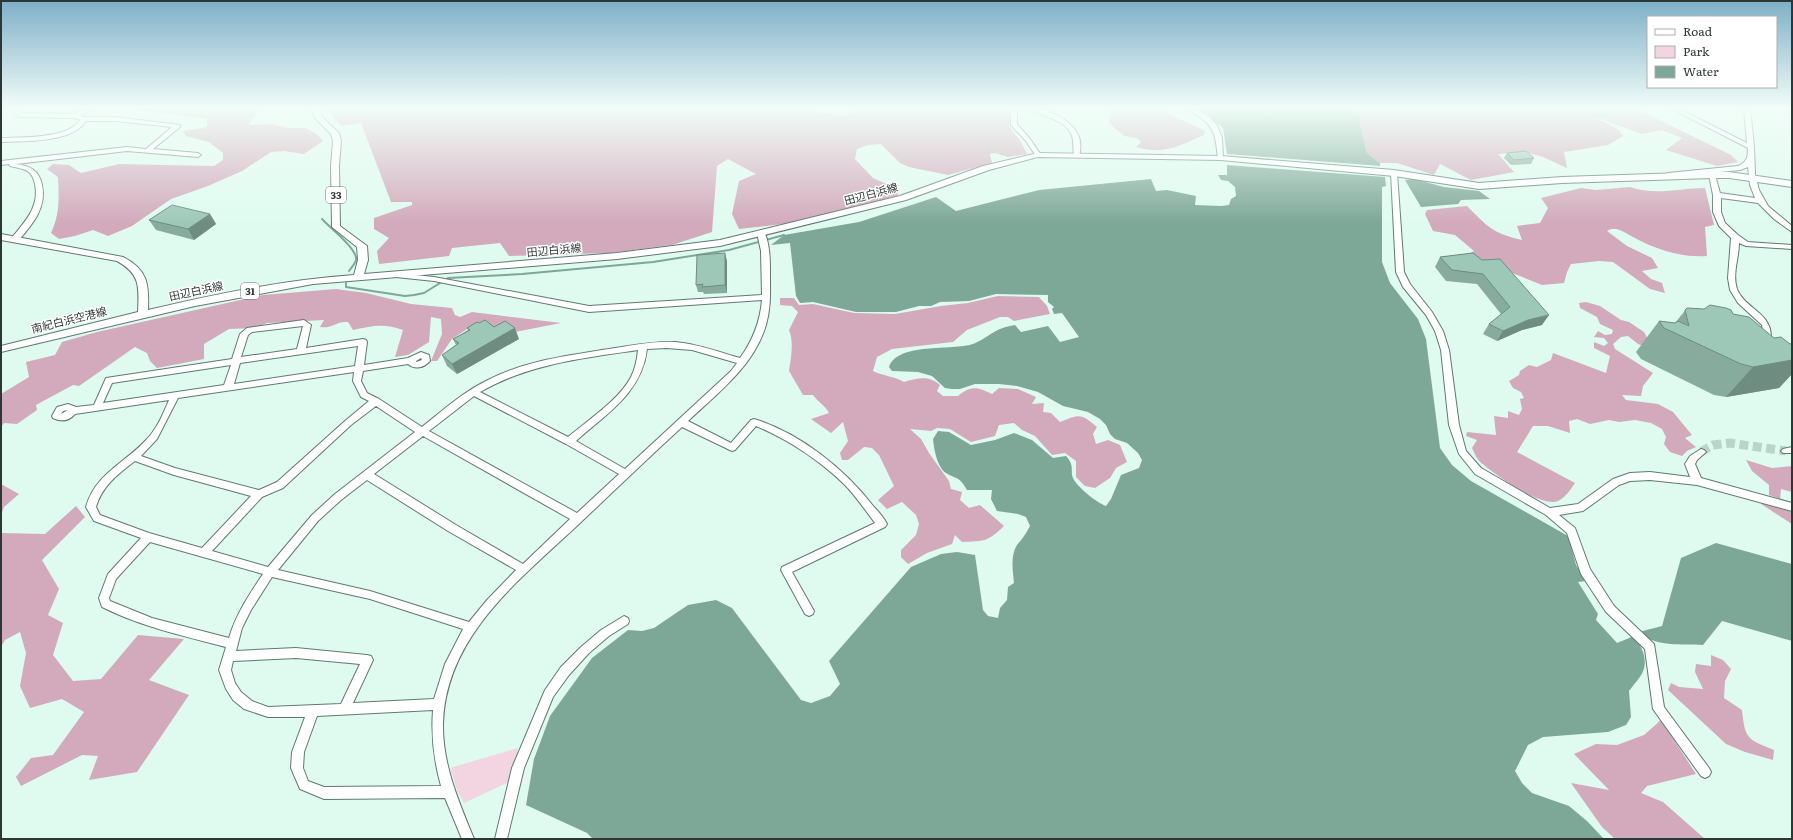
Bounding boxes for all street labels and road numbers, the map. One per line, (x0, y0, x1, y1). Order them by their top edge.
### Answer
street label: 田辺白浜線 (842, 178, 899, 208)
road number: 33 (326, 187, 346, 203)
street label: 田辺白浜線 (526, 239, 582, 259)
street label: 田辺白浜線 (167, 276, 224, 304)
road number: 31 (241, 283, 259, 299)
street label: 南紀白浜空港線 (29, 302, 108, 336)

